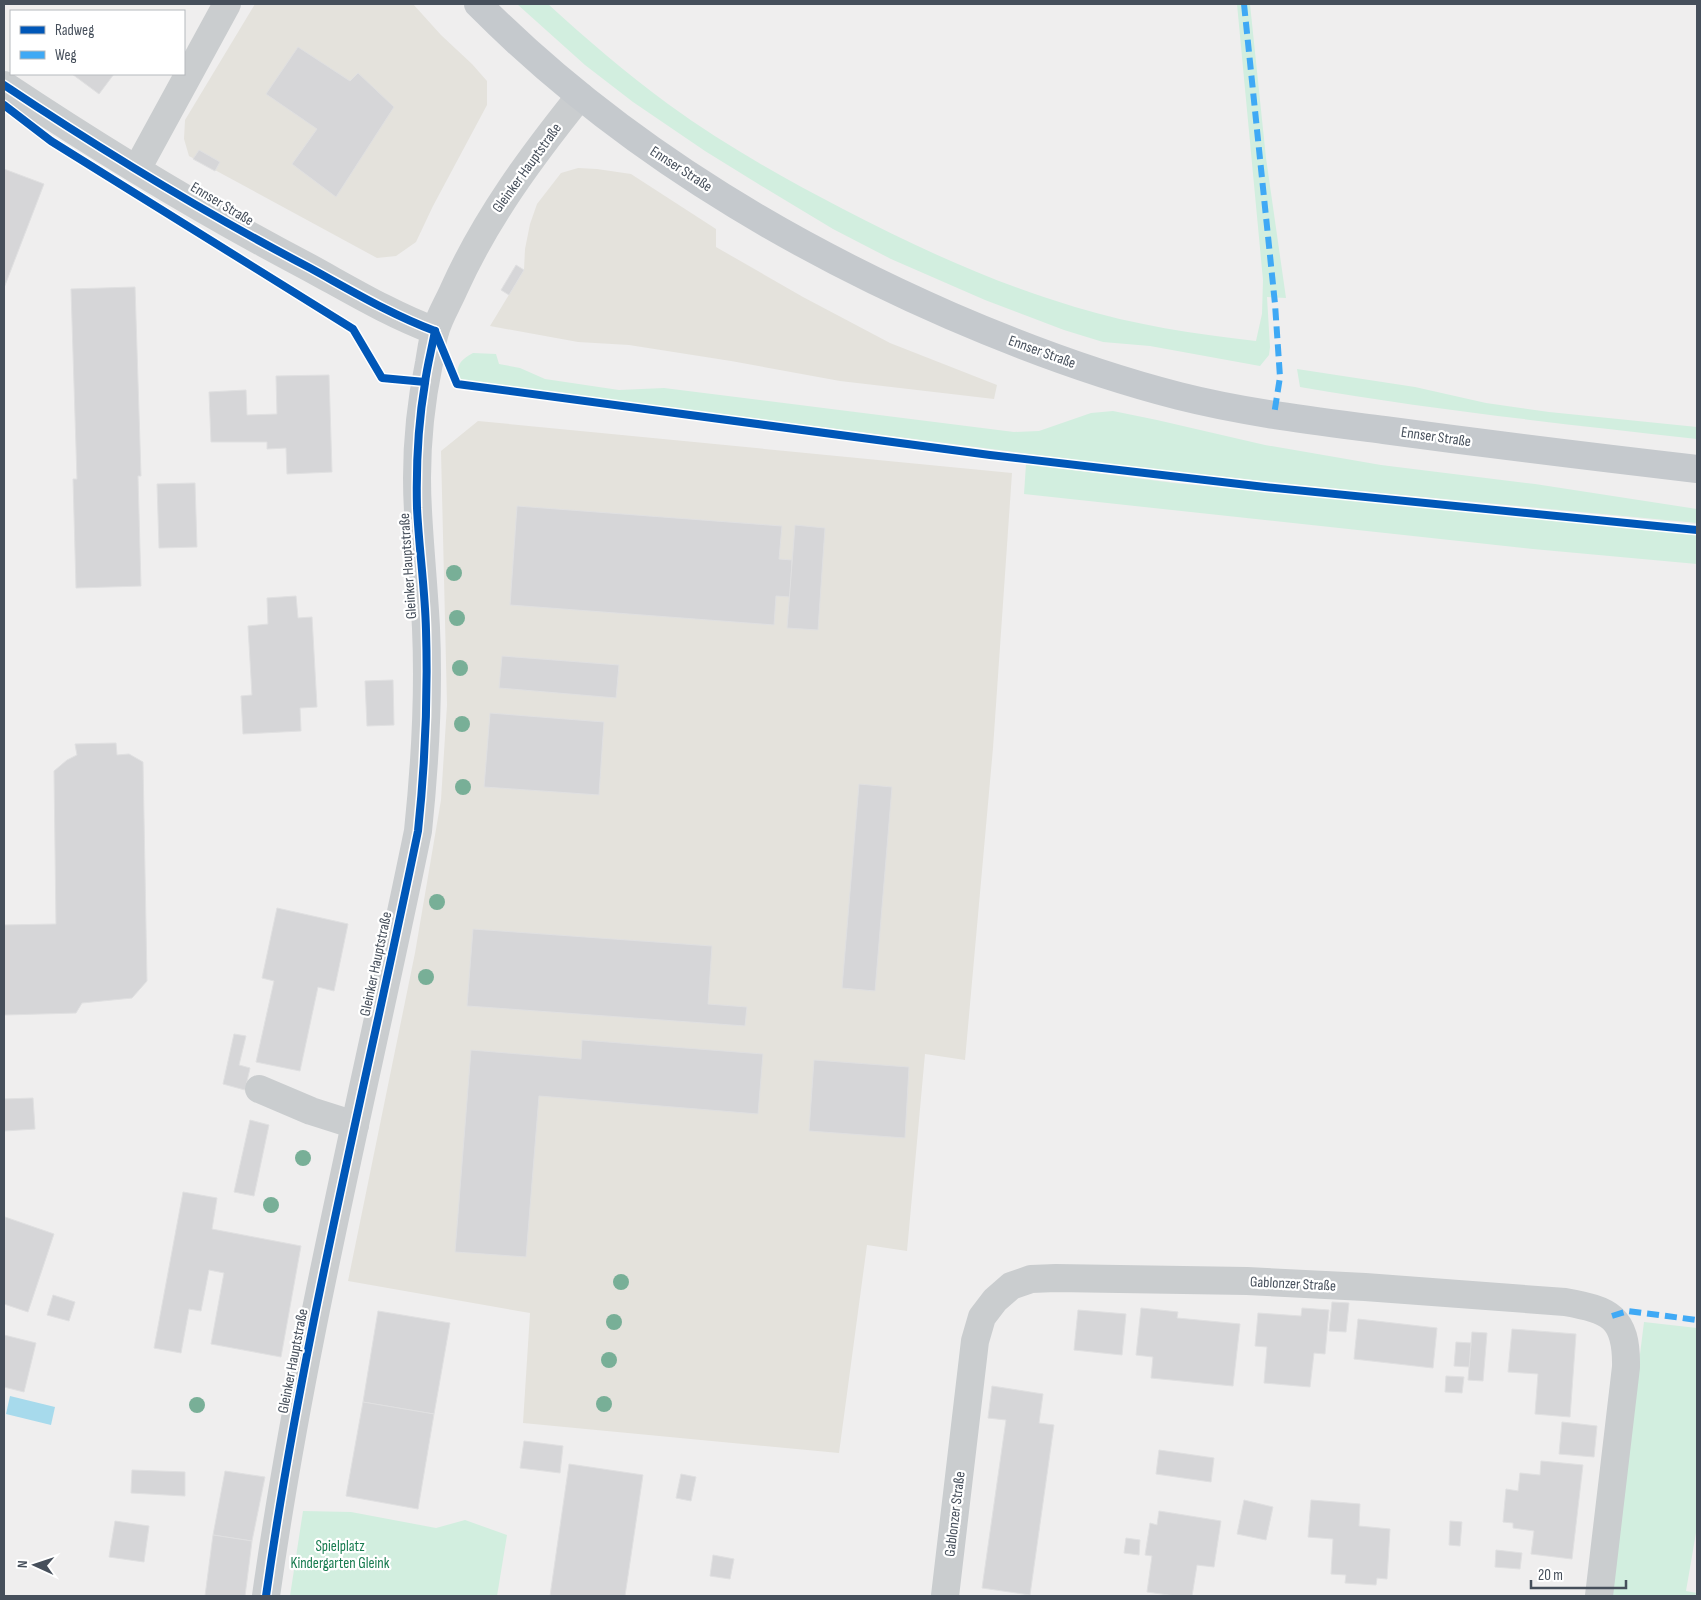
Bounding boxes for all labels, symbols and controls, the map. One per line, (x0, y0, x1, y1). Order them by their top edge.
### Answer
legend (10, 10, 185, 75)
text: Radweg (55, 21, 94, 40)
text: Weg (55, 46, 77, 65)
street label: Gleinker Hauptstraße (488, 119, 566, 217)
street label: Ennser Straße (646, 142, 716, 196)
street label: Ennser Straße (187, 178, 257, 230)
street label: Ennser Straße (1006, 331, 1078, 373)
street label: Ennser Straße (1400, 423, 1472, 451)
street label: Gleinker Hauptstraße (395, 512, 421, 620)
street label: Gleinker Hauptstraße (356, 910, 396, 1018)
street label: Gablonzer Straße (1250, 1272, 1336, 1296)
street label: Gleinker Hauptstraße (274, 1307, 312, 1415)
street label: Gablonzer Straße (940, 1470, 970, 1558)
park label: Spielplatz Kindergarten Gleink (291, 1537, 390, 1573)
north arrow (10, 1540, 60, 1590)
scale bar (1531, 1558, 1626, 1590)
text: N (14, 1560, 31, 1569)
text: 20 m (1538, 1566, 1563, 1585)

